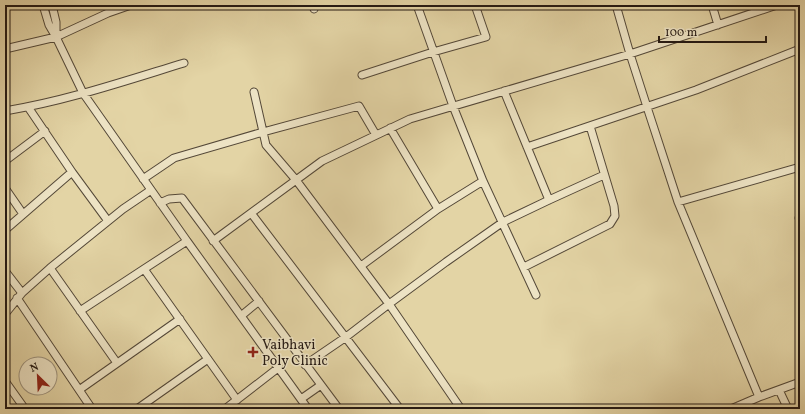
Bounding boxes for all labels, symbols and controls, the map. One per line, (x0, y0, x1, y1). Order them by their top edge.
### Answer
scale bar (659, 18, 766, 44)
text: 100 m (665, 25, 698, 41)
place label: Vaibhavi Poly Clinic (262, 336, 328, 371)
marker: Vaibhavi Poly Clinic (247, 346, 259, 358)
north arrow (18, 356, 58, 396)
text: N (28, 360, 41, 377)

